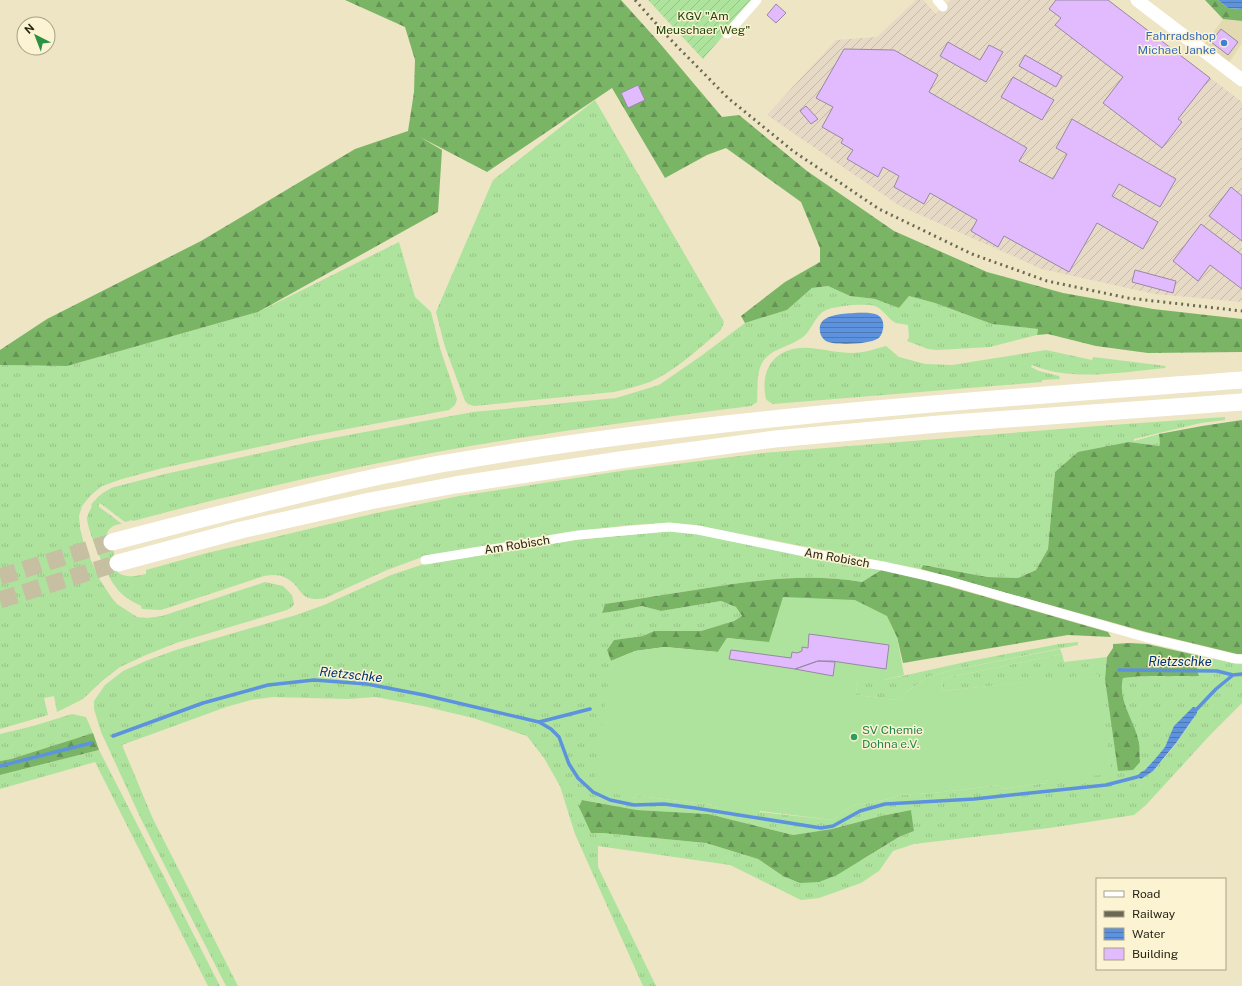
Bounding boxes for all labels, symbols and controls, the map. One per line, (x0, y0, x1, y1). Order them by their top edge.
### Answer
park label: KGV "Am Meuschaer Weg" (656, 9, 750, 37)
north arrow (16, 16, 56, 56)
text: N (22, 21, 37, 36)
place label: Fahrradshop Michael Janke (1138, 29, 1216, 57)
marker: Fahrradshop Michael Janke (1219, 38, 1229, 48)
street label: Am Robisch (483, 533, 551, 557)
street label: Am Robisch (803, 545, 871, 571)
water label: Rietzschke (1148, 654, 1212, 669)
water label: Rietzschke (319, 664, 383, 685)
place label: SV Chemie Dohna e.V. (862, 723, 923, 751)
marker: SV Chemie Dohna e.V. (849, 732, 859, 742)
legend (1096, 878, 1226, 970)
text: Road (1132, 887, 1160, 901)
text: Railway (1132, 907, 1176, 921)
text: Water (1132, 927, 1166, 941)
text: Building (1132, 947, 1178, 961)

